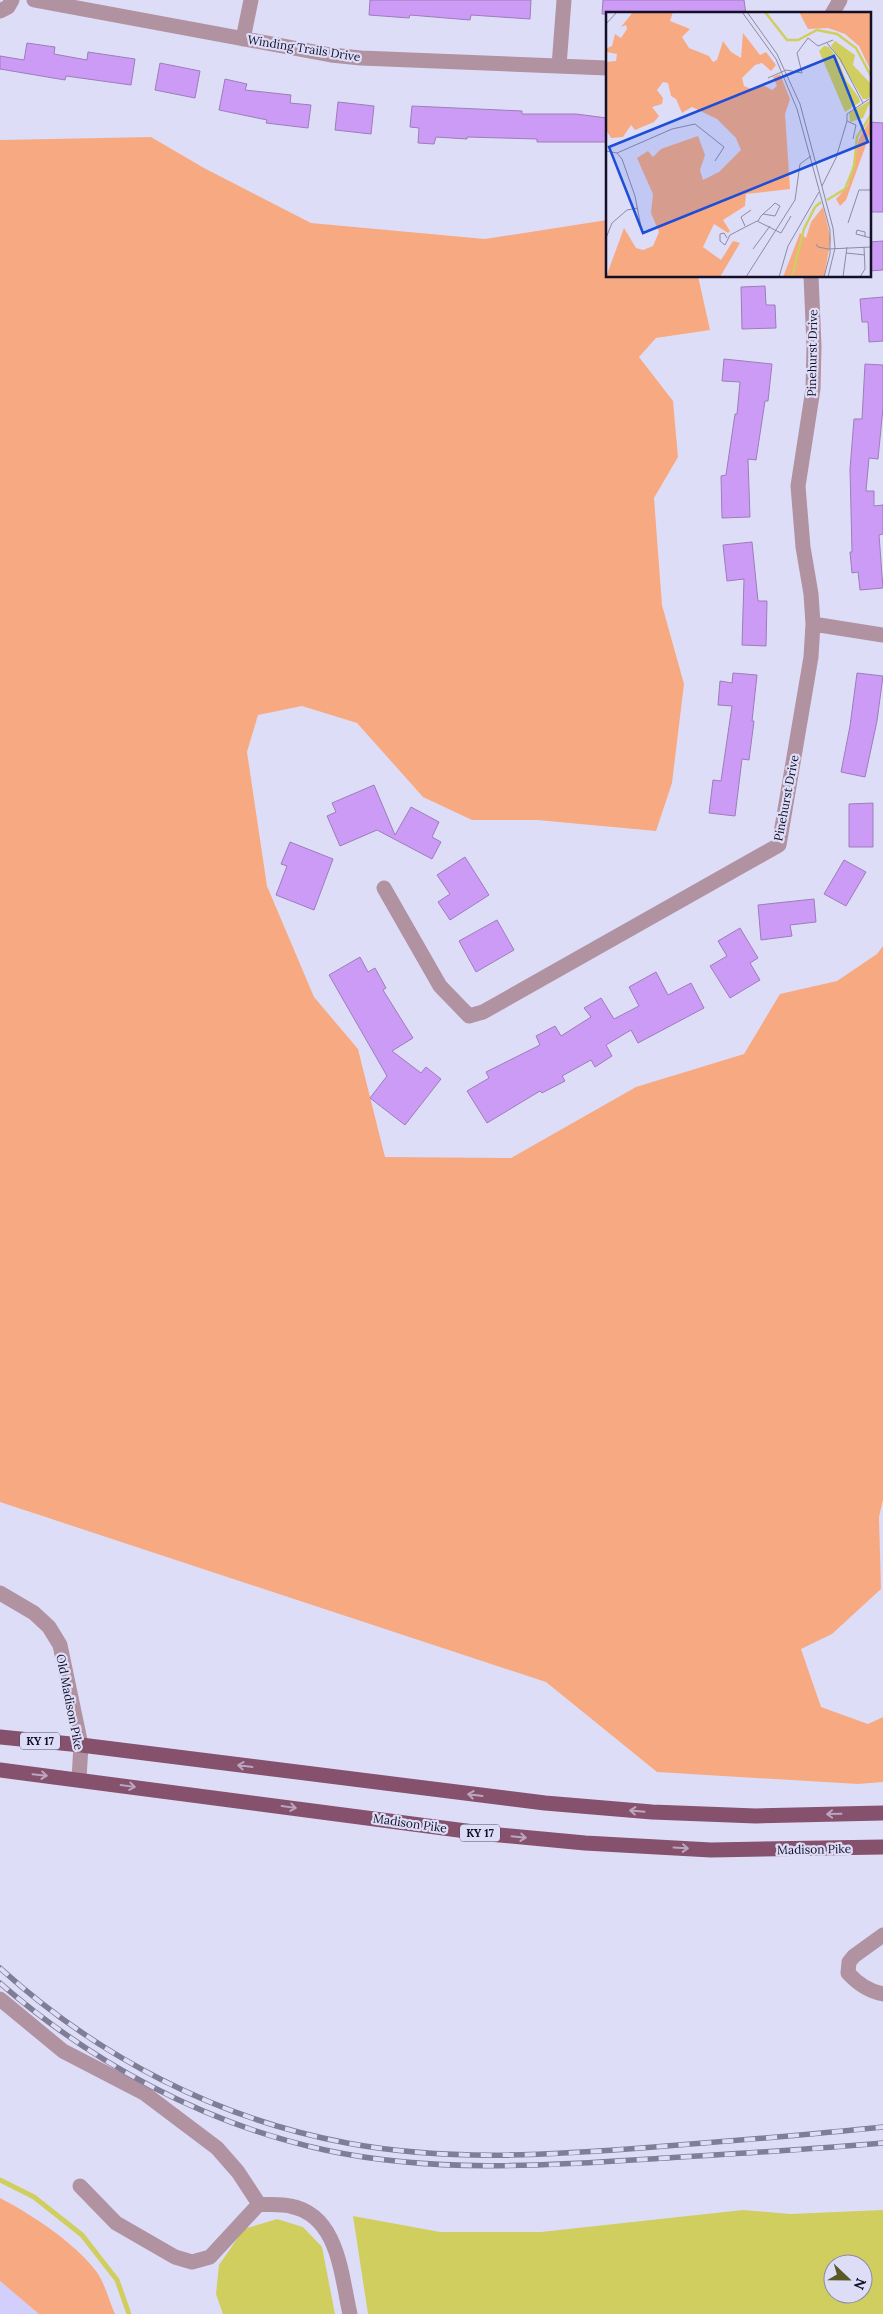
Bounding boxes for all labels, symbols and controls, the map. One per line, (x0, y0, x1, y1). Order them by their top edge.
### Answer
inset map (606, 12, 870, 278)
street label: Winding Trails Drive (246, 32, 362, 64)
street label: Pinehurst Drive (804, 309, 820, 397)
street label: Pinehurst Drive (770, 753, 802, 842)
street label: Old Madison Pike (53, 1653, 87, 1752)
road number: KY 17 (20, 1732, 60, 1750)
one-way arrow (237, 1761, 253, 1771)
one-way arrow (31, 1770, 47, 1780)
one-way arrow (119, 1781, 135, 1791)
one-way arrow (468, 1790, 484, 1800)
one-way arrow (280, 1802, 296, 1812)
one-way arrow (629, 1806, 645, 1815)
one-way arrow (827, 1809, 843, 1819)
street label: Madison Pike (372, 1810, 448, 1836)
road number: KY 17 (460, 1825, 500, 1842)
one-way arrow (511, 1832, 527, 1842)
street label: Madison Pike (777, 1841, 852, 1857)
one-way arrow (673, 1844, 689, 1853)
north arrow (823, 2254, 873, 2304)
text: N (850, 2275, 870, 2292)

